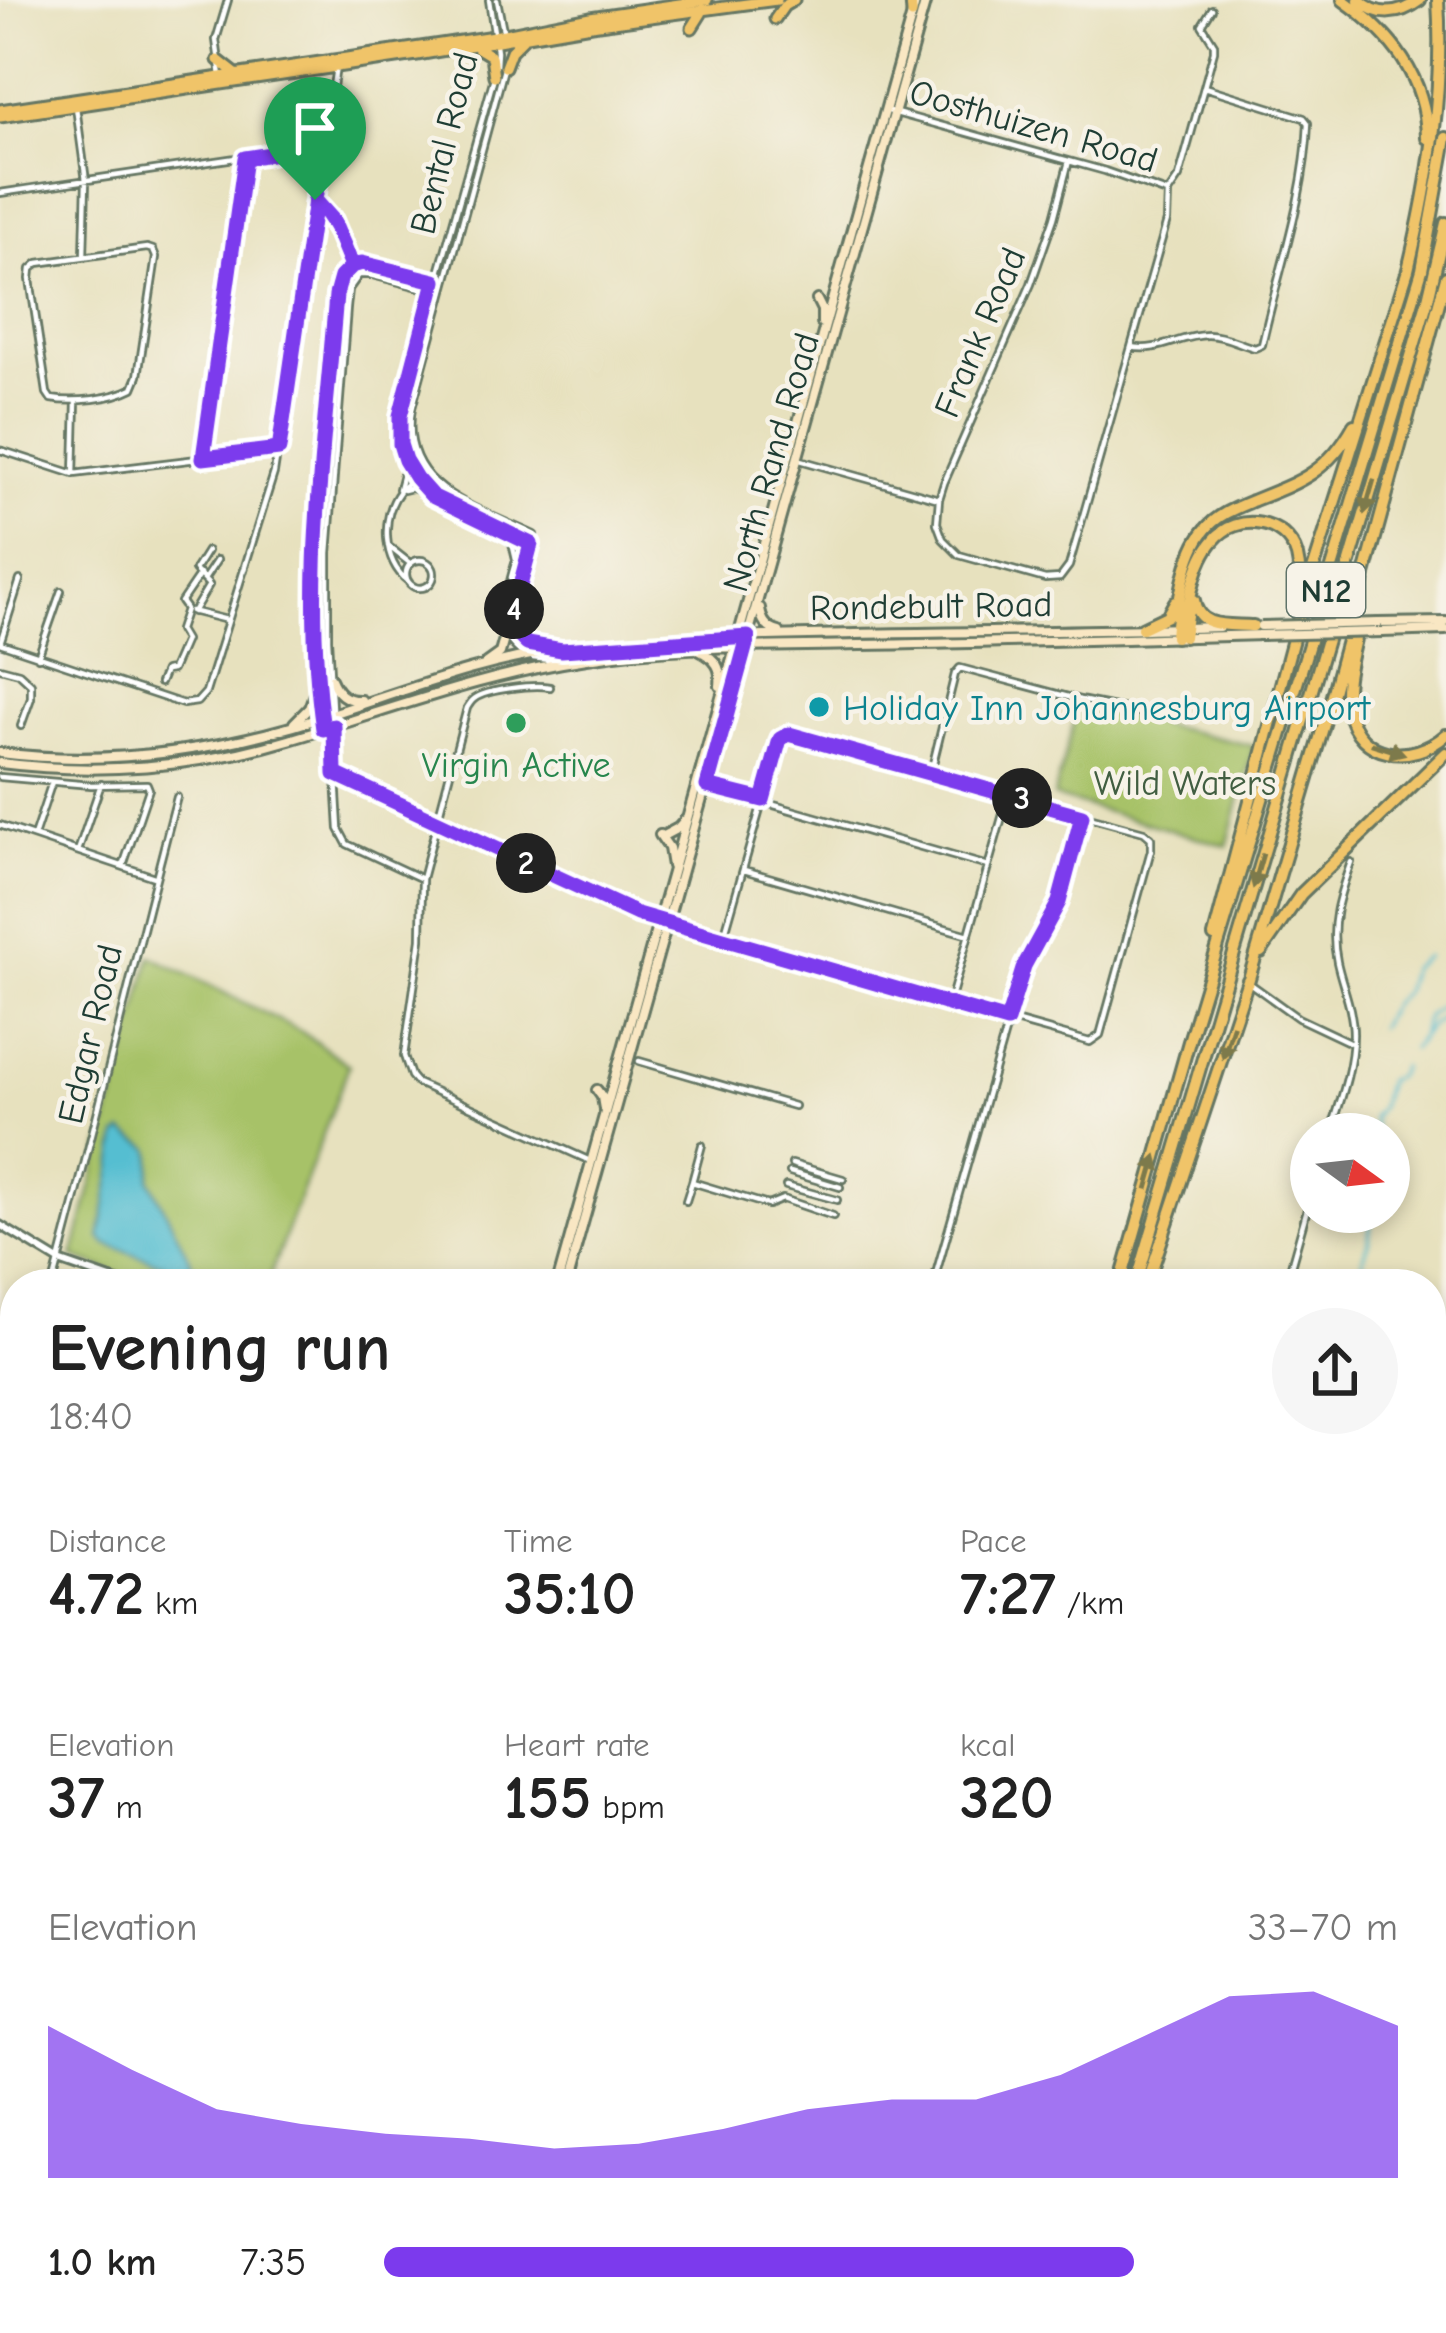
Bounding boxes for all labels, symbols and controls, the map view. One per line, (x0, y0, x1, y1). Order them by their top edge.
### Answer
street label: Bental Road (402, 48, 487, 238)
street label: Oosthuizen Road (905, 72, 1162, 181)
pin (264, 77, 366, 200)
icon: arrive (282, 95, 348, 161)
street label: Frank Road (926, 242, 1034, 423)
street label: North Rand Road (715, 328, 828, 596)
one-way arrow (1359, 479, 1377, 516)
road number: N12 (1287, 563, 1365, 617)
pin: 4 (484, 579, 544, 639)
street label: Rondebult Road (809, 584, 1053, 629)
text: 4 (506, 590, 522, 628)
place label: Holiday Inn Johannesburg Airport (843, 688, 1372, 729)
marker: Holiday Inn Johannesburg Airport (806, 694, 832, 720)
marker: Virgin Active (503, 710, 529, 736)
one-way arrow (1371, 741, 1407, 759)
place label: Virgin Active (422, 745, 610, 786)
park label: Wild Waters (1094, 763, 1276, 804)
pin: 3 (992, 768, 1052, 828)
text: 3 (1014, 779, 1030, 817)
pin: 2 (496, 833, 556, 893)
text: 2 (518, 844, 534, 882)
one-way arrow (1248, 853, 1266, 890)
street label: Edgar Road (50, 941, 131, 1128)
one-way arrow (1218, 1024, 1237, 1061)
north arrow (1290, 1113, 1410, 1233)
map controls (1290, 1113, 1410, 1233)
one-way arrow (1144, 1153, 1162, 1189)
button: share (1272, 1308, 1398, 1434)
text: Evening run (48, 1311, 390, 1387)
text: 18:40 (48, 1394, 133, 1439)
text: Distance (48, 1522, 166, 1560)
text: Time (504, 1522, 573, 1560)
text: Pace (960, 1522, 1027, 1560)
text: 4.72 (48, 1560, 144, 1629)
text: 35:10 (504, 1560, 636, 1629)
text: 7:27 (960, 1560, 1056, 1629)
text: km (144, 1584, 198, 1622)
text: /km (1056, 1584, 1124, 1622)
text: Elevation (48, 1726, 174, 1764)
text: Heart rate (504, 1726, 650, 1764)
text: kcal (960, 1726, 1015, 1764)
text: 37 (48, 1764, 105, 1833)
text: 155 (504, 1764, 591, 1833)
text: 320 (960, 1764, 1054, 1833)
text: m (105, 1788, 143, 1826)
text: bpm (591, 1788, 665, 1826)
text: Elevation (48, 1905, 197, 1950)
text: 33–70 m (1248, 1905, 1398, 1950)
text: 1.0 km (48, 2240, 157, 2285)
text: 7:35 (240, 2240, 306, 2285)

